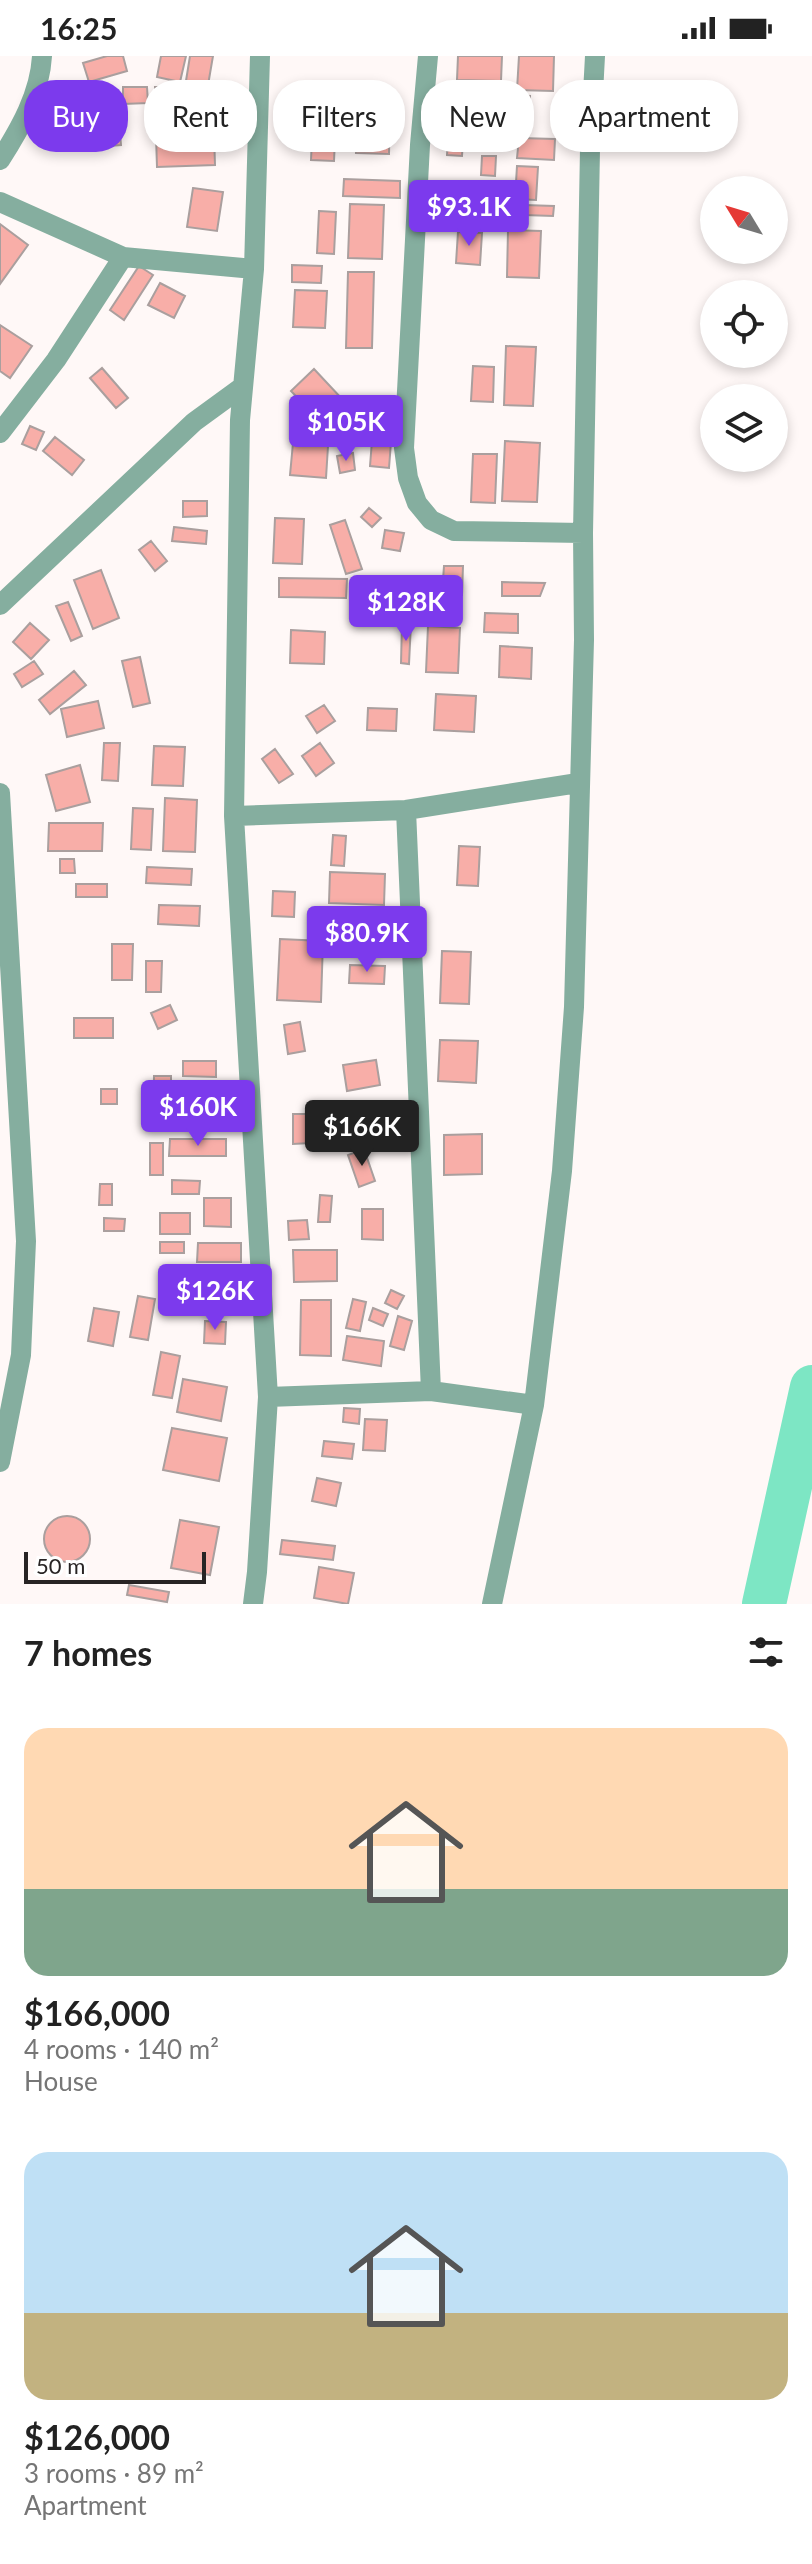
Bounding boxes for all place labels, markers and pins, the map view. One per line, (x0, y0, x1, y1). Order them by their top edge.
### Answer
pin: $93.1K (404, 180, 534, 248)
pin: $105K (290, 395, 402, 463)
pin: $128K (350, 575, 462, 643)
pin: $80.9K (302, 906, 432, 974)
pin: $160K (142, 1080, 254, 1148)
pin: $166K (306, 1100, 418, 1168)
pin: $126K (159, 1264, 271, 1332)

